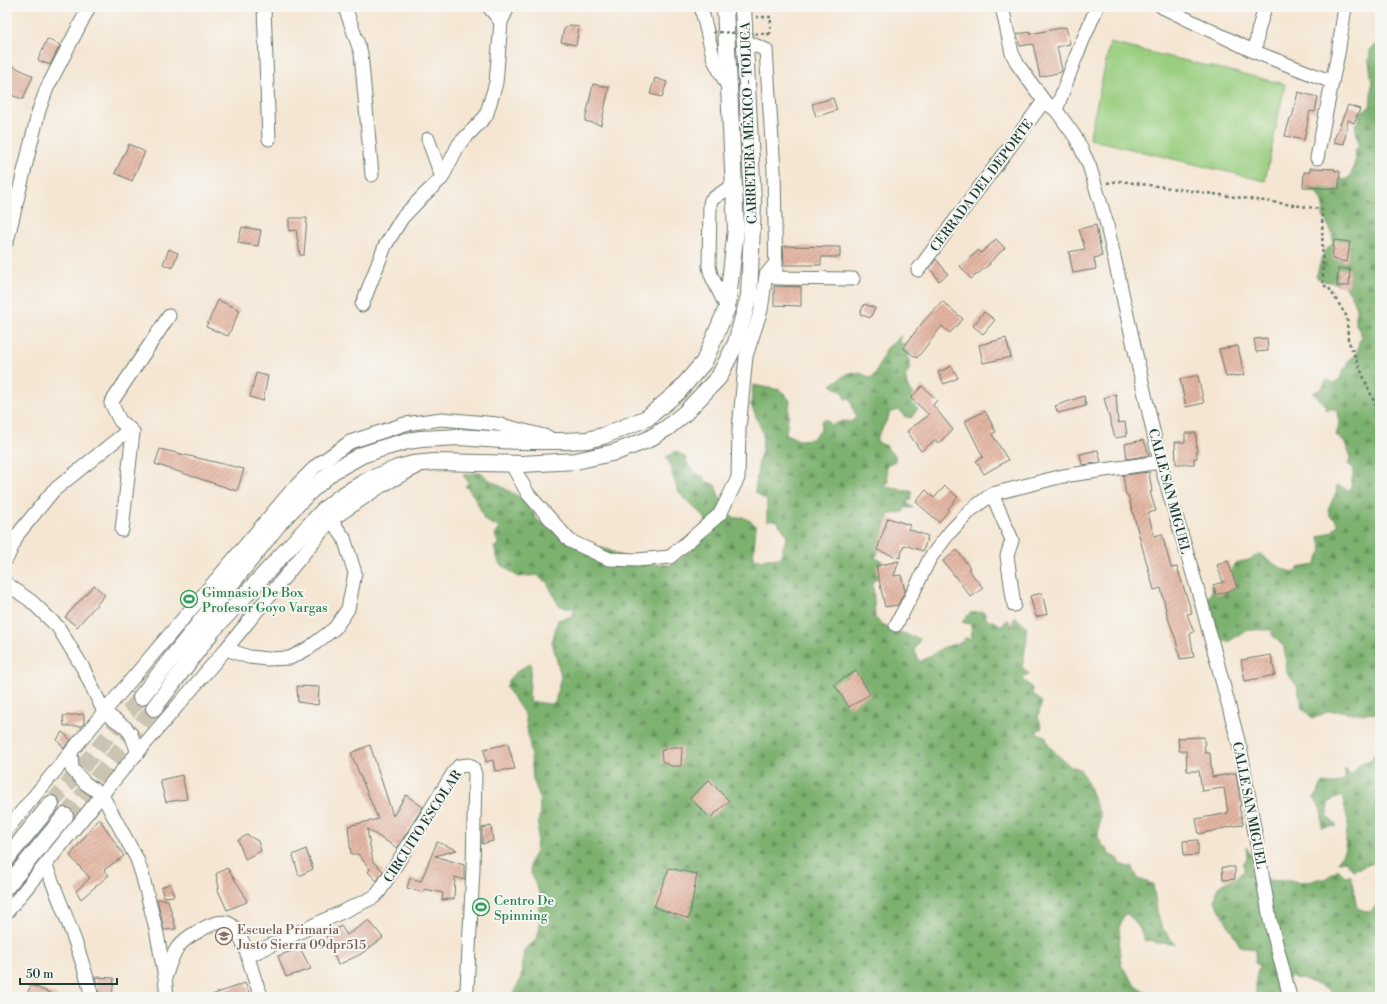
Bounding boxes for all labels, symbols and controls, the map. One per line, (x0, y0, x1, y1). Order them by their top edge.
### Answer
street label: CARRETERA MÉXICO - TOLUCA (736, 21, 761, 224)
street label: CERRADA DEL DEPORTE (927, 116, 1037, 255)
street label: CALLE SAN MIGUEL (1145, 427, 1194, 556)
place label: Gimnasio De Box Profesor Goyo Vargas (202, 585, 328, 616)
sports icon: Gimnasio De Box Profesor Goyo Vargas (179, 589, 199, 609)
street label: CALLE SAN MIGUEL (1229, 740, 1269, 870)
street label: CIRCUITO ESCOLAR (381, 767, 466, 886)
place label: Centro De Spinning (494, 893, 554, 924)
sports icon: Centro De Spinning (471, 897, 491, 917)
place label: Escuela Primaria Justo Sierra 09dpr515 (236, 922, 366, 953)
school or university icon: Escuela Primaria Justo Sierra 09dpr515 (214, 926, 234, 946)
scale bar (20, 960, 117, 986)
text: 50 m (26, 967, 54, 982)

